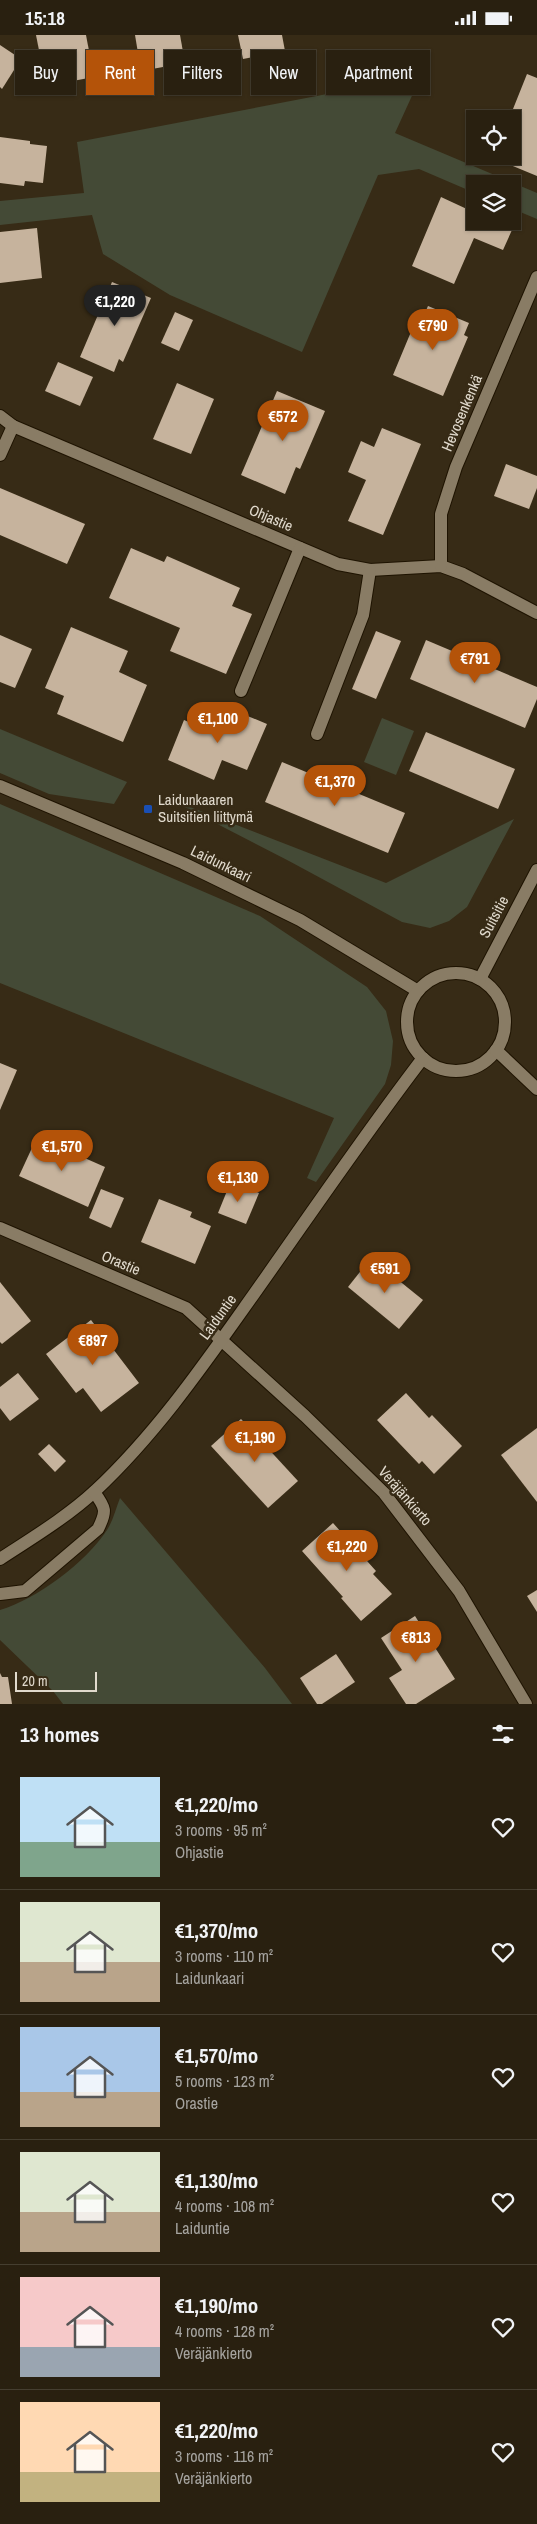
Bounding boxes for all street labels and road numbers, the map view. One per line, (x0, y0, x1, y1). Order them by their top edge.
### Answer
street label: Hevosenkenkä (436, 371, 487, 454)
street label: Ohjastie (246, 499, 297, 536)
street label: Laidunkaari (187, 840, 255, 887)
street label: Suitsitie (474, 892, 513, 942)
street label: Orastie (99, 1245, 144, 1280)
street label: Laiduntie (194, 1290, 241, 1344)
street label: Veräjänkierto (374, 1461, 437, 1530)

